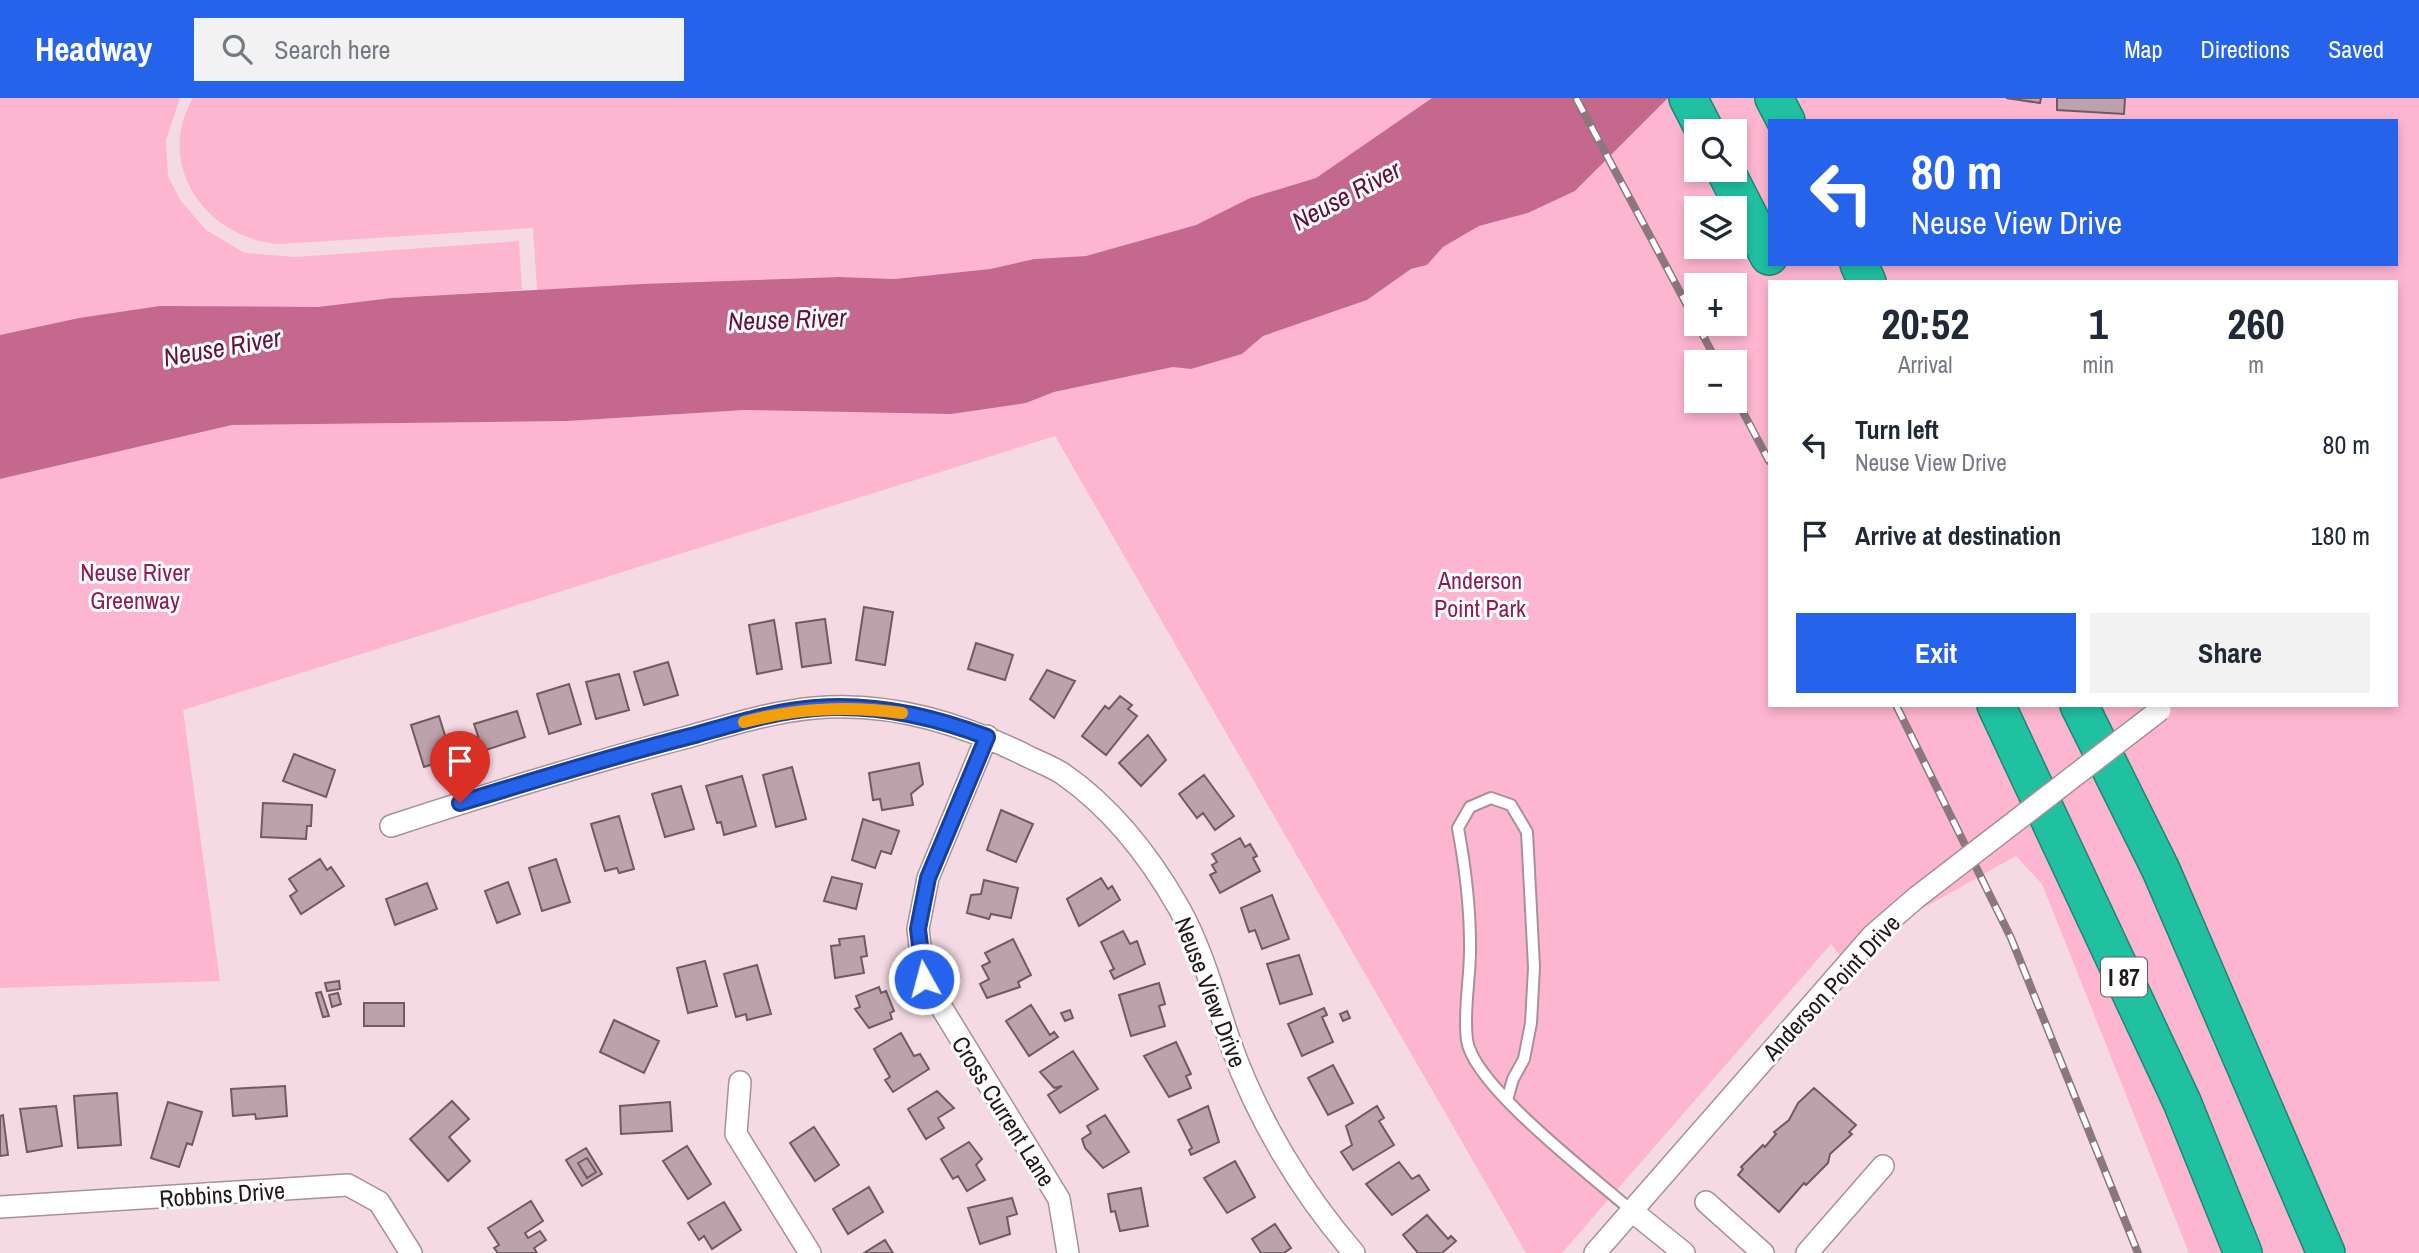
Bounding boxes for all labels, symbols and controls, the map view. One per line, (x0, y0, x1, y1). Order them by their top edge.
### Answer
search box (194, 18, 684, 81)
text: Headway (35, 27, 152, 71)
icon: search (218, 30, 256, 68)
text: Search here (274, 32, 390, 67)
text: Map (2124, 33, 2162, 65)
text: Directions (2200, 33, 2290, 65)
text: Saved (2328, 33, 2384, 65)
map controls (1684, 119, 1747, 413)
button: search (1684, 119, 1747, 182)
text: 80 m (1911, 138, 2003, 204)
icon: left (1796, 147, 1887, 238)
water label: Neuse River (1285, 151, 1407, 238)
button: layers (1684, 196, 1747, 259)
text: Neuse View Drive (1911, 201, 2122, 244)
button: + (1684, 273, 1747, 336)
text: 20:52 (1881, 296, 1969, 352)
text: 1 (2089, 296, 2108, 352)
text: 260 (2227, 296, 2285, 352)
water label: Neuse River (727, 299, 848, 339)
water label: Neuse River (161, 319, 284, 375)
text: Arrival (1898, 349, 1953, 380)
text: min (2083, 349, 2114, 380)
text: m (2248, 349, 2264, 380)
button: − (1684, 350, 1747, 413)
text: Turn left (1855, 412, 1939, 447)
icon: left (1796, 426, 1834, 464)
text: 80 m (2323, 427, 2370, 462)
text: Neuse View Drive (1855, 447, 2007, 478)
icon: arrive (1796, 517, 1834, 555)
text: Arrive at destination (1855, 518, 2061, 553)
text: 180 m (2311, 518, 2370, 553)
park label: Neuse River Greenway (80, 556, 190, 616)
park label: Anderson Point Park (1434, 564, 1526, 624)
button: Exit (1796, 613, 2076, 693)
button: Share (2090, 613, 2370, 693)
pin (430, 731, 490, 803)
icon: arrive (441, 742, 479, 780)
street label: Anderson Point Drive (1754, 907, 1907, 1067)
street label: Neuse View Drive (1168, 912, 1254, 1072)
position arrow (887, 942, 961, 1016)
road number: I 87 (2101, 958, 2147, 996)
street label: Cross Current Lane (945, 1030, 1063, 1192)
street label: Robbins Drive (158, 1174, 286, 1214)

